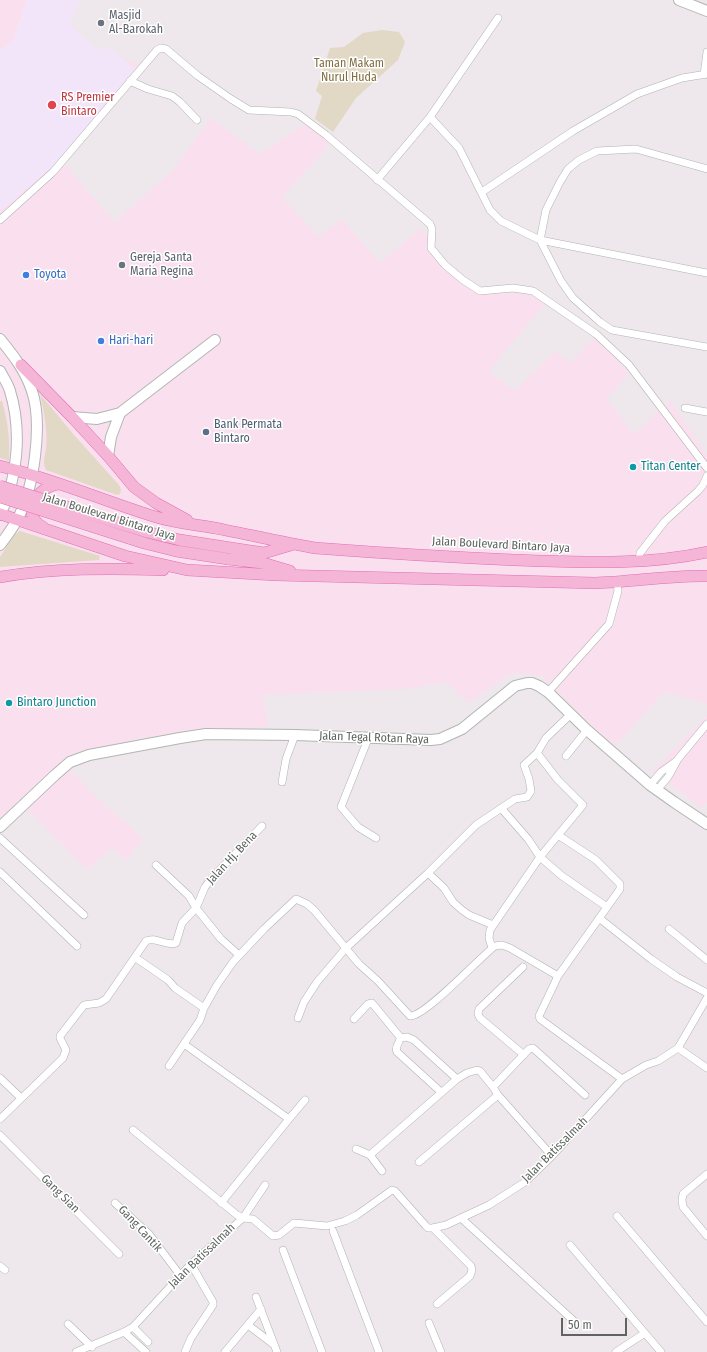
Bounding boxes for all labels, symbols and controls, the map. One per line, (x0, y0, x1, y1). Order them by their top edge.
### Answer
place label: Masjid Al-Barokah (109, 9, 163, 37)
marker: Masjid Al-Barokah (96, 18, 106, 28)
park label: Taman Makam Nurul Huda (314, 57, 384, 85)
place label: RS Premier Bintaro (61, 91, 114, 119)
marker: RS Premier Bintaro (46, 99, 58, 111)
place label: Gereja Santa Maria Regina (130, 251, 193, 279)
marker: Gereja Santa Maria Regina (117, 260, 127, 270)
place label: Toyota (34, 268, 66, 282)
marker: Toyota (21, 270, 31, 280)
place label: Hari-hari (109, 334, 153, 348)
marker: Hari-hari (96, 336, 106, 346)
place label: Bank Permata Bintaro (214, 418, 282, 446)
marker: Bank Permata Bintaro (201, 427, 211, 437)
place label: Titan Center (641, 460, 700, 474)
marker: Titan Center (628, 462, 638, 472)
street label: Jalan Boulevard Bintaro Jaya (41, 490, 177, 544)
street label: Jalan Boulevard Bintaro Jaya (432, 534, 570, 556)
place label: Bintaro Junction (17, 696, 96, 710)
marker: Bintaro Junction (4, 698, 14, 708)
street label: Jalan Tegal Rotan Raya (319, 729, 429, 747)
street label: Jalan Hj. Bena (204, 828, 260, 888)
street label: Jalan Batissalmah (519, 1114, 591, 1186)
street label: Gang Sian (38, 1172, 82, 1216)
street label: Gang Cantik (115, 1203, 165, 1255)
street label: Jalan Batissalmah (166, 1221, 238, 1291)
scale bar (563, 1310, 629, 1336)
text: 50 m (568, 1318, 592, 1332)

